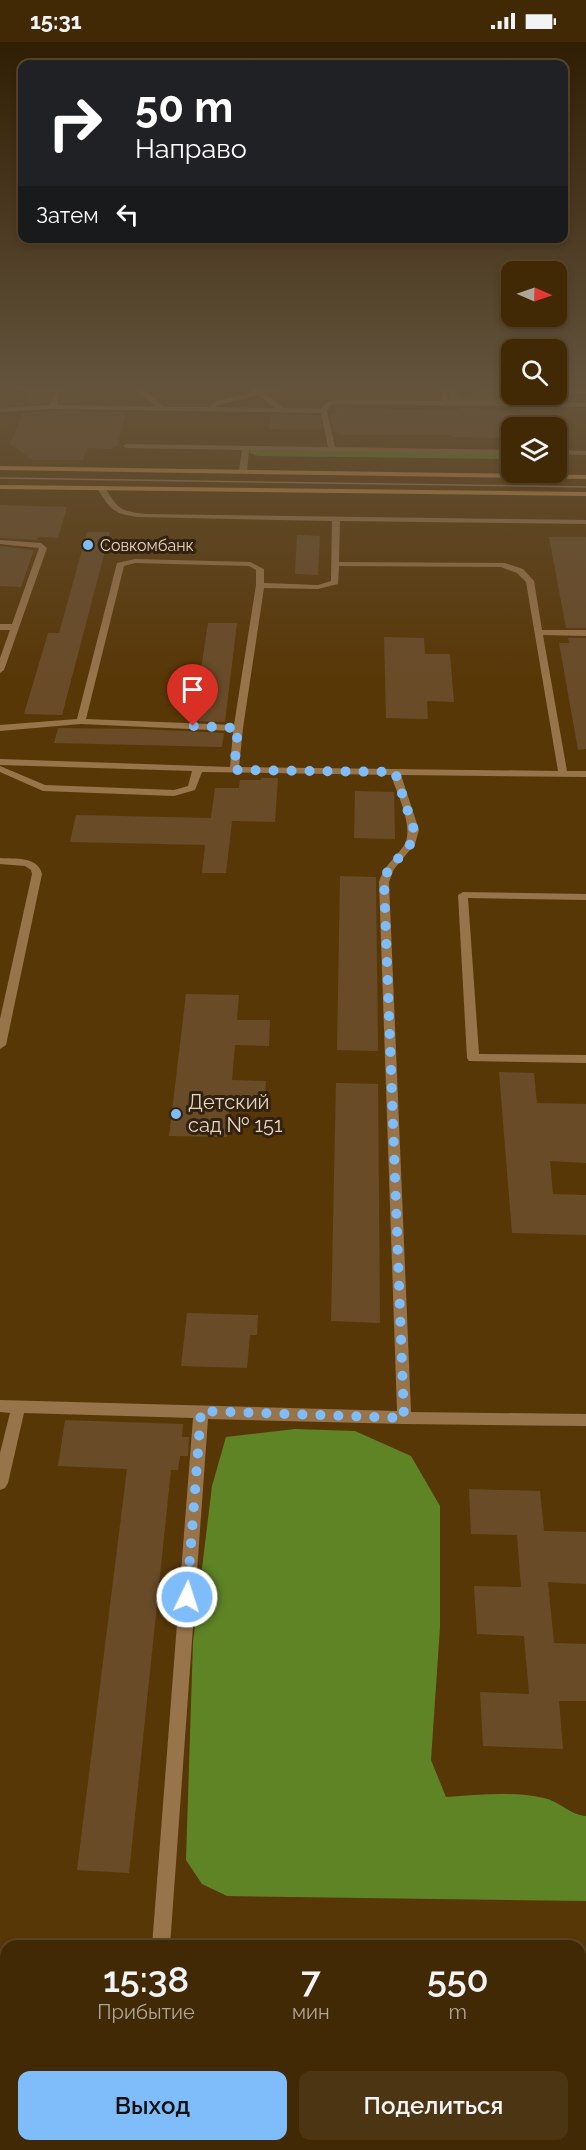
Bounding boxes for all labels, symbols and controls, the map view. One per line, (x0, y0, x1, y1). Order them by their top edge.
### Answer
text: 15:31 (30, 8, 82, 34)
text: 50 m (135, 83, 233, 132)
icon: right (36, 84, 114, 162)
text: Направо (135, 133, 247, 164)
icon: left (111, 198, 144, 231)
text: Затем (36, 202, 99, 228)
north arrow (501, 261, 567, 327)
map controls (501, 261, 567, 483)
button: search (501, 339, 567, 405)
button: layers (501, 417, 567, 483)
place label: Совкомбанк (100, 536, 194, 555)
marker: Совкомбанк (81, 538, 95, 552)
pin (167, 664, 218, 726)
icon: arrive (176, 673, 209, 706)
place label: Детский сад № 151 (188, 1090, 283, 1137)
marker: Детский сад № 151 (169, 1107, 183, 1121)
position arrow (155, 1565, 219, 1629)
text: 15:38 (103, 1958, 189, 2000)
text: 7 (301, 1958, 321, 2000)
text: 550 (427, 1958, 489, 2000)
text: Прибытие (97, 2000, 195, 2024)
text: мин (292, 2000, 330, 2024)
text: m (449, 2000, 467, 2024)
button: Выход (18, 2071, 287, 2140)
button: Поделиться (299, 2071, 568, 2140)

